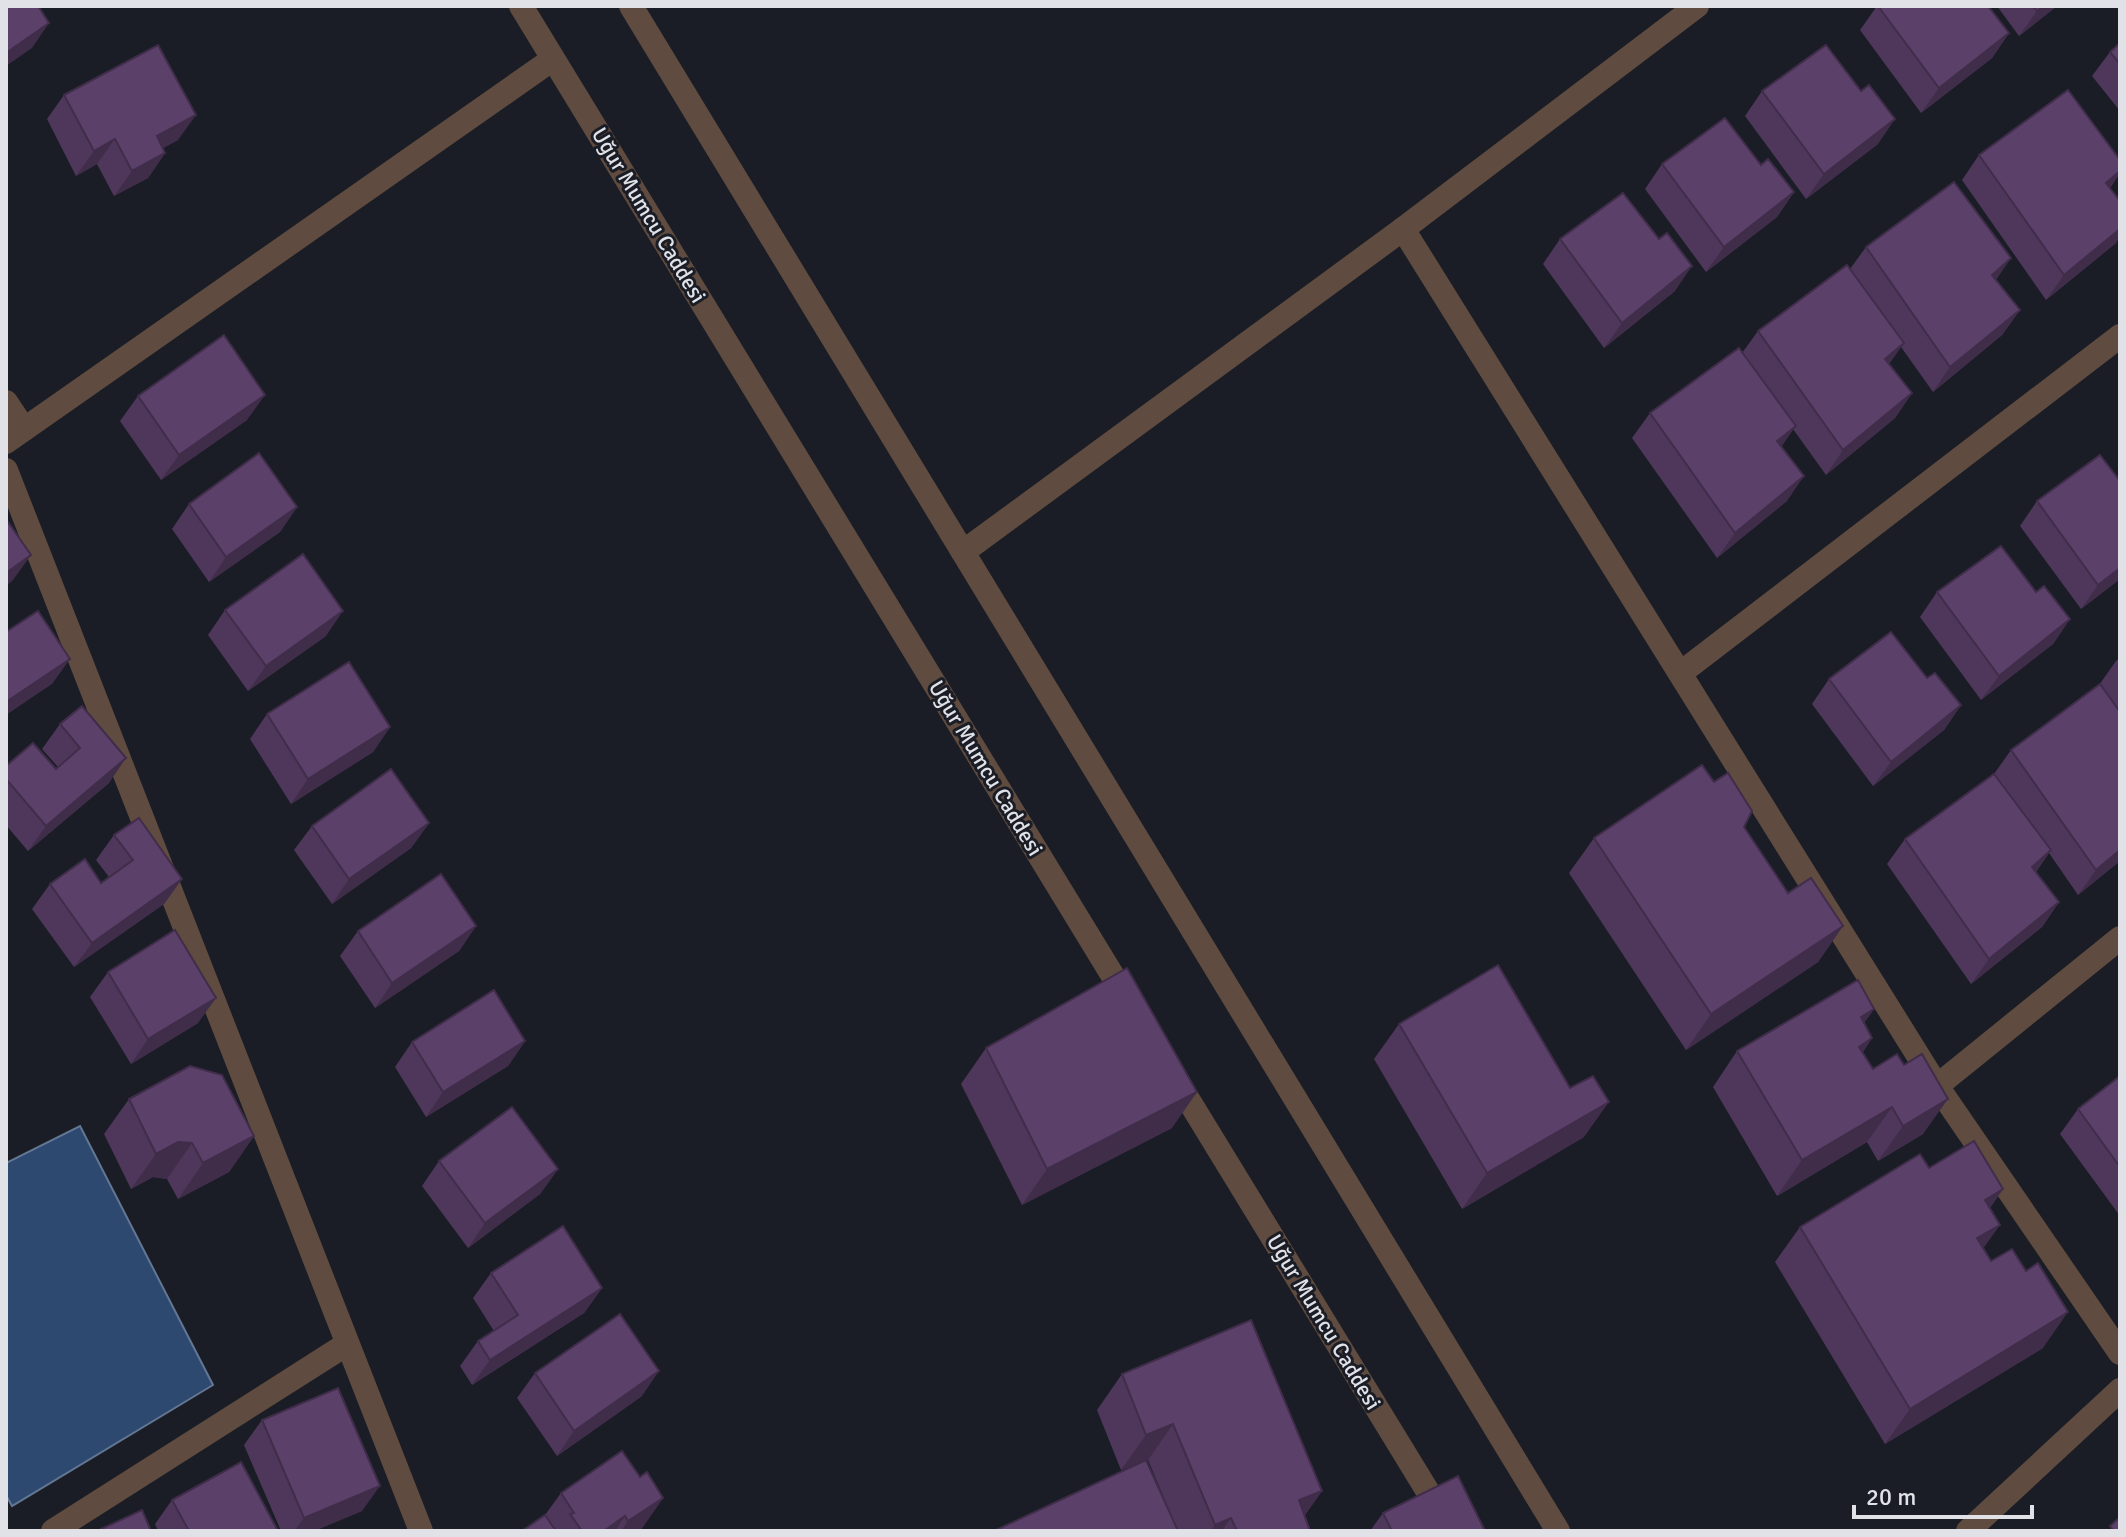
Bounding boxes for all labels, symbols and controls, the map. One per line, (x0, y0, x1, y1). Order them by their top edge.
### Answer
street label: Uğur Mumcu Caddesi (586, 122, 712, 308)
street label: Uğur Mumcu Caddesi (923, 675, 1049, 861)
street label: Uğur Mumcu Caddesi (1261, 1229, 1387, 1415)
scale bar (1854, 1469, 2032, 1519)
text: 20 m (1866, 1482, 1916, 1512)

